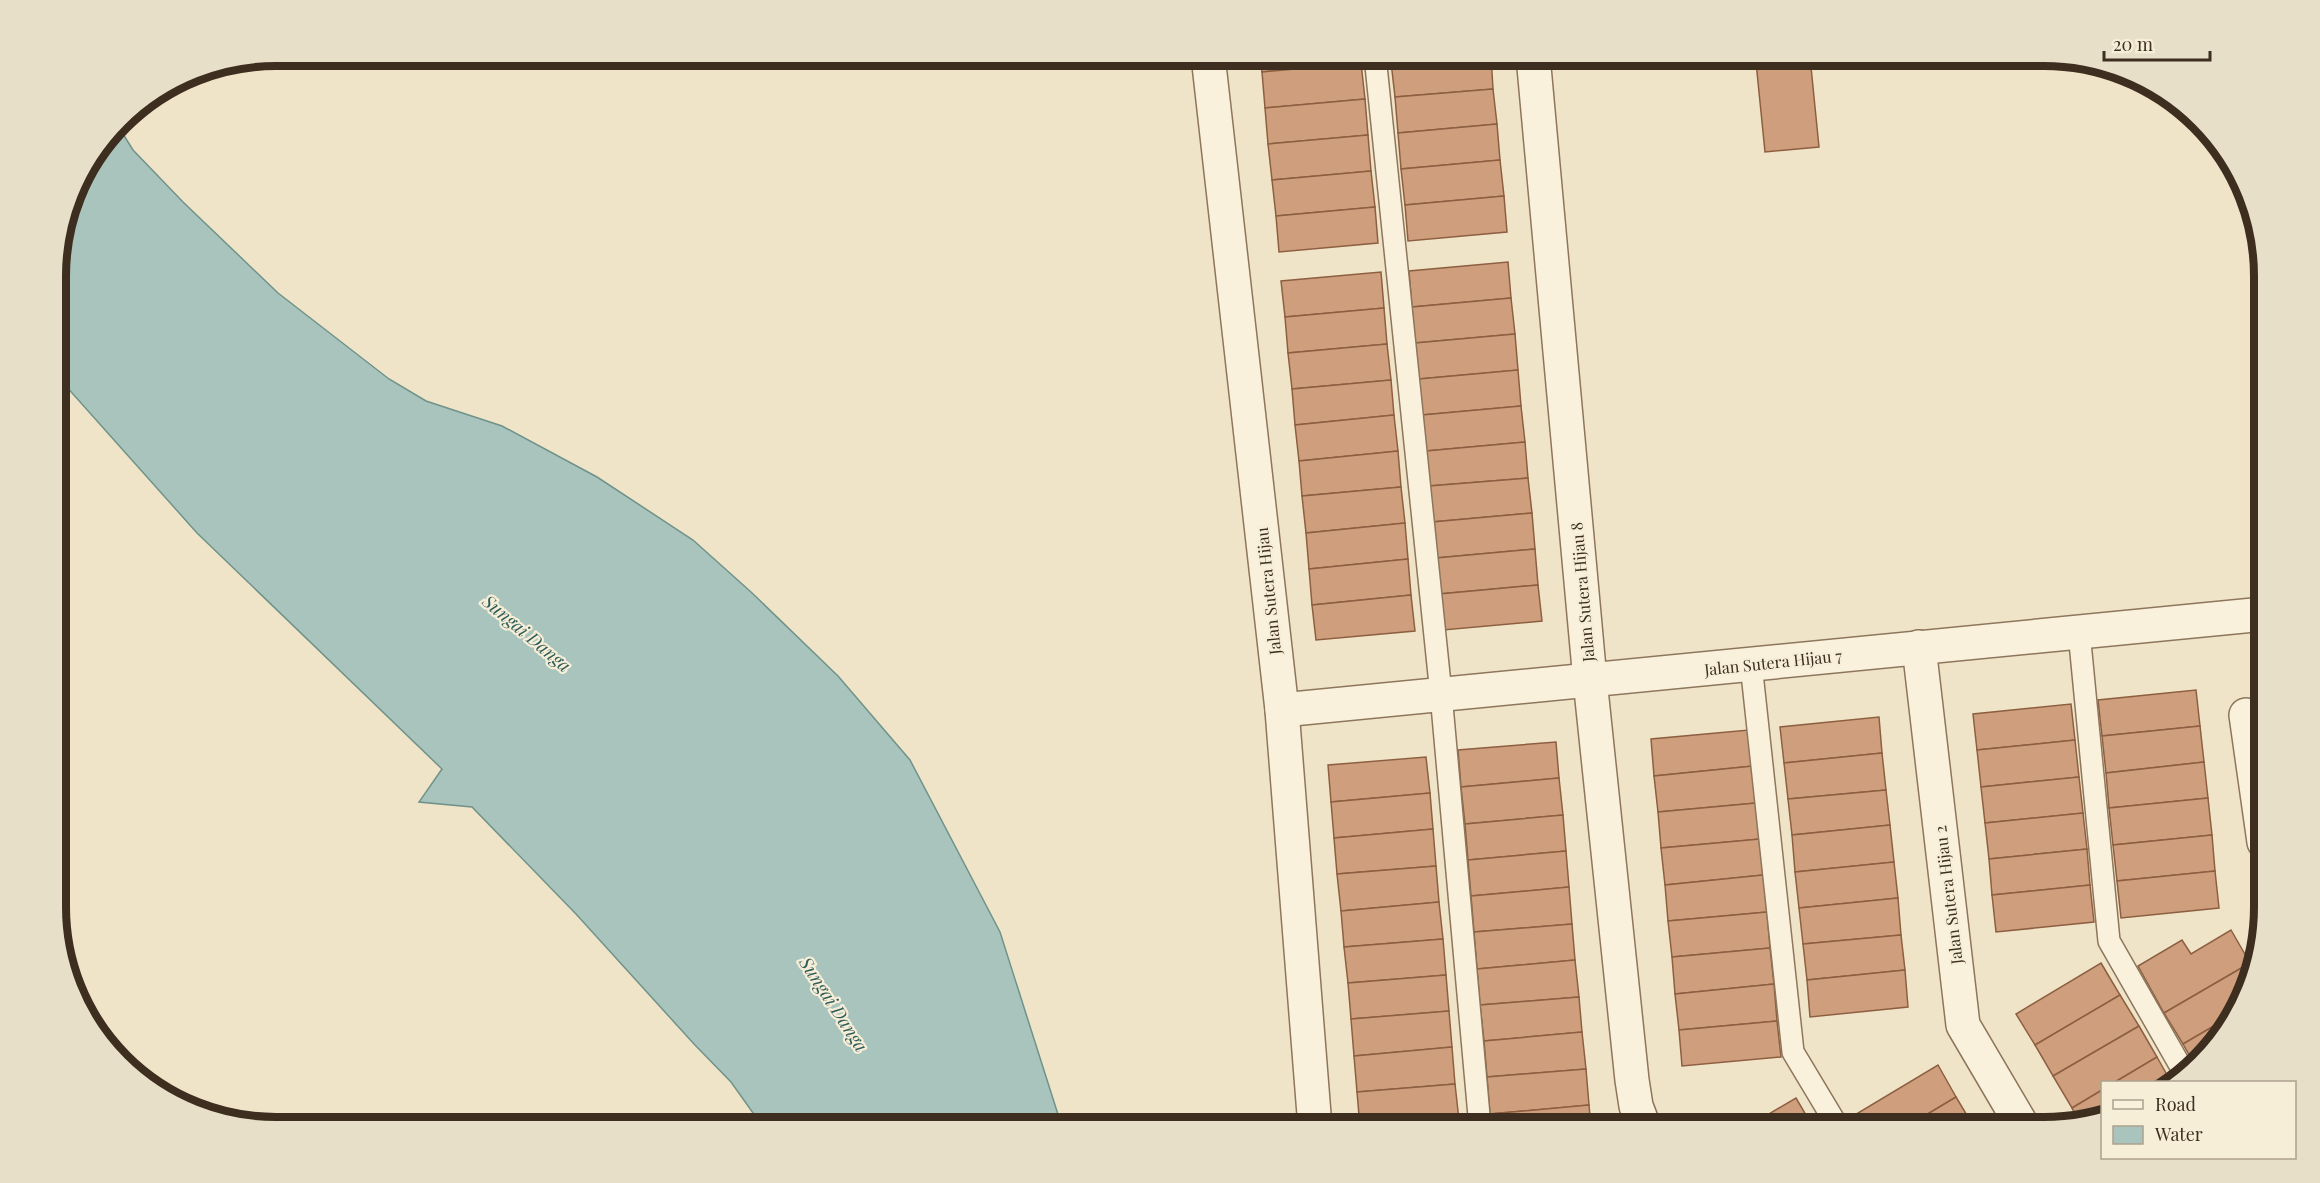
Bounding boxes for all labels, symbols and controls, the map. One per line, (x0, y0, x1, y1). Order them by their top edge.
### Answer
scale bar (2104, 24, 2210, 62)
text: 20 m (2113, 32, 2153, 56)
street label: Jalan Sutera Hijau 8 (1565, 521, 1599, 664)
street label: Jalan Sutera Hijau (1251, 526, 1285, 657)
water label: Sungai Danga (477, 588, 576, 677)
street label: Jalan Sutera Hijau 7 (1702, 644, 1843, 680)
street label: Jalan Sutera Hijau 2 (1929, 824, 1967, 966)
water label: Sungai Danga (794, 951, 874, 1056)
legend (2101, 1081, 2296, 1159)
text: Road (2155, 1092, 2196, 1116)
text: Water (2154, 1122, 2203, 1146)

